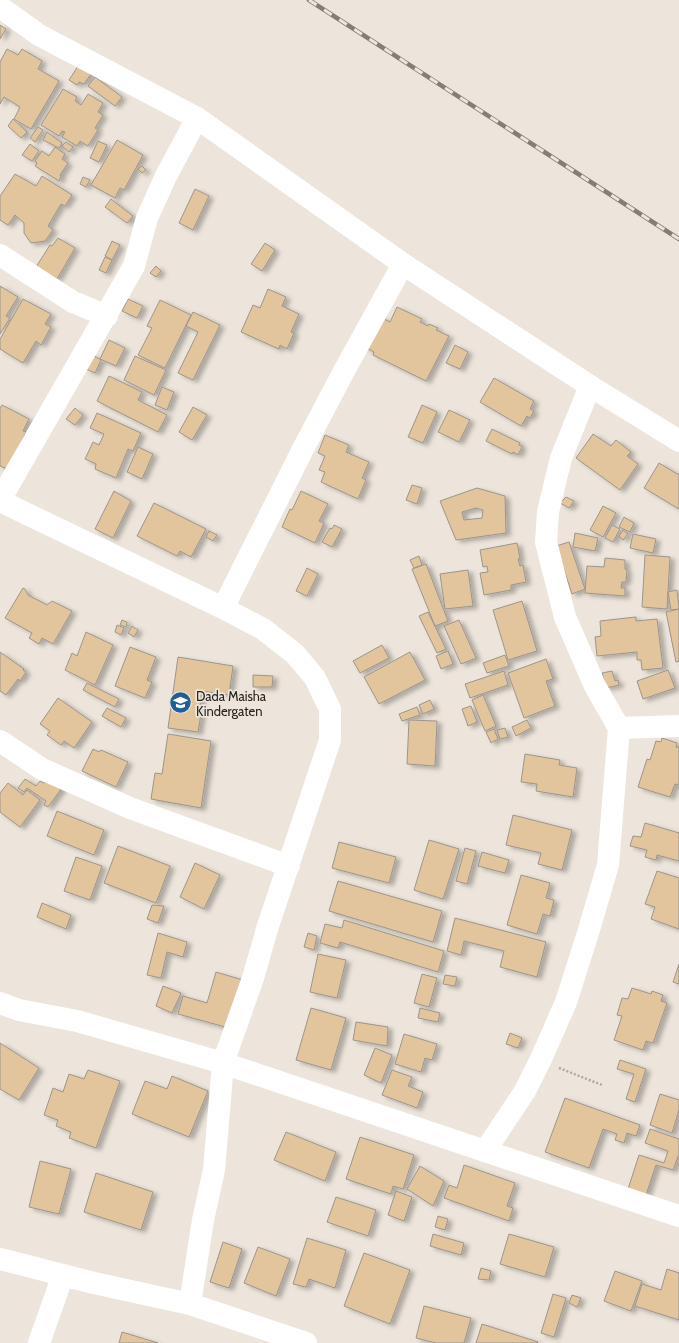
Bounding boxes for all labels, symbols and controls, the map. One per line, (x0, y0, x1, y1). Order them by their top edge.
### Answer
place label: Dada Maisha Kindergaten (196, 688, 267, 719)
school or university icon: Dada Maisha Kindergaten (168, 690, 194, 716)

